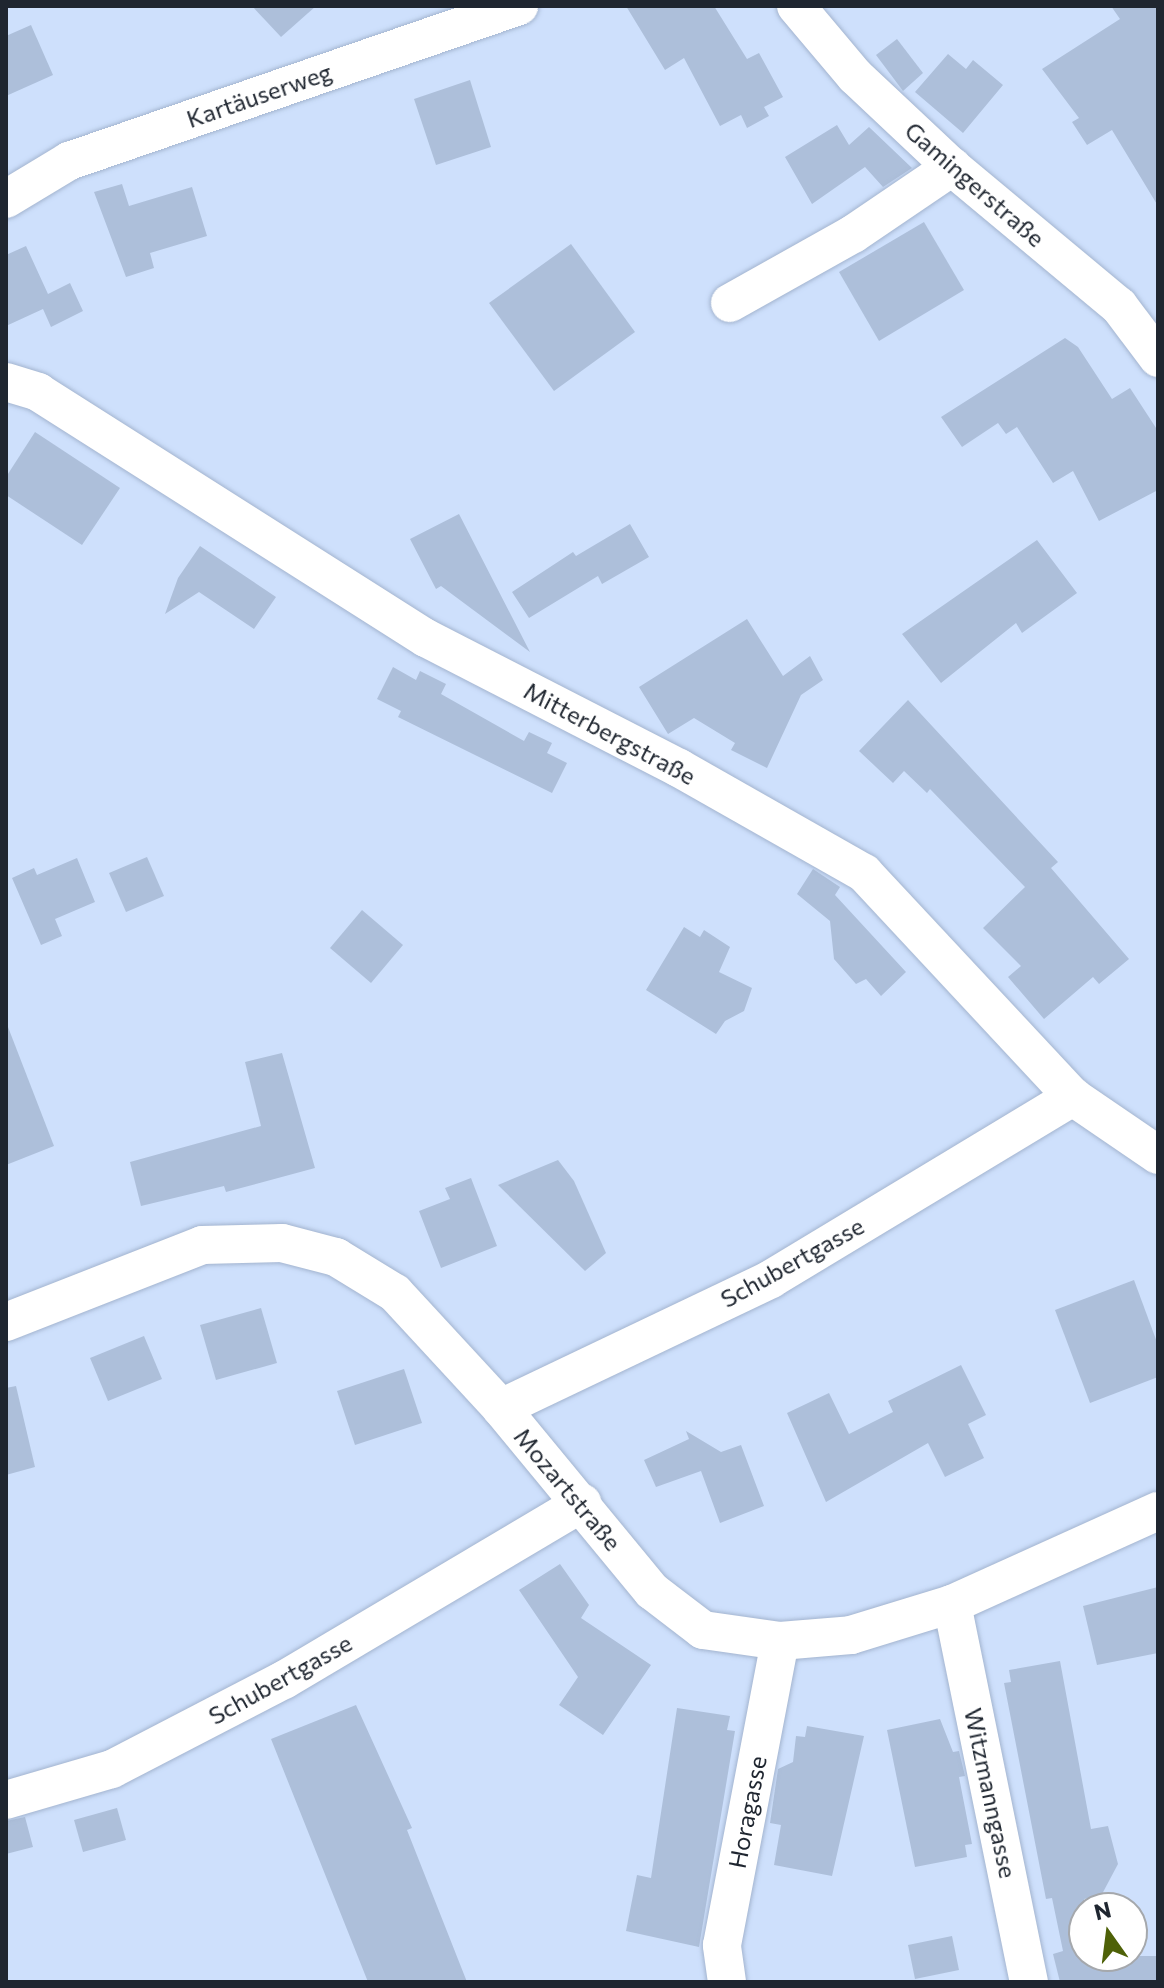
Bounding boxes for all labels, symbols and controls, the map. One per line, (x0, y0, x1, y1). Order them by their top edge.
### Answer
street label: Kartäuserweg (183, 57, 335, 133)
street label: Gamingerstraße (899, 116, 1051, 252)
street label: Mitterbergstraße (519, 676, 701, 790)
street label: Schubertgasse (715, 1211, 869, 1313)
street label: Mozartstraße (508, 1422, 628, 1556)
street label: Schubertgasse (203, 1628, 357, 1730)
street label: Witzmanngasse (959, 1705, 1023, 1881)
street label: Horagasse (722, 1753, 772, 1871)
north arrow (1068, 1892, 1148, 1972)
text: N (1091, 1895, 1114, 1925)

